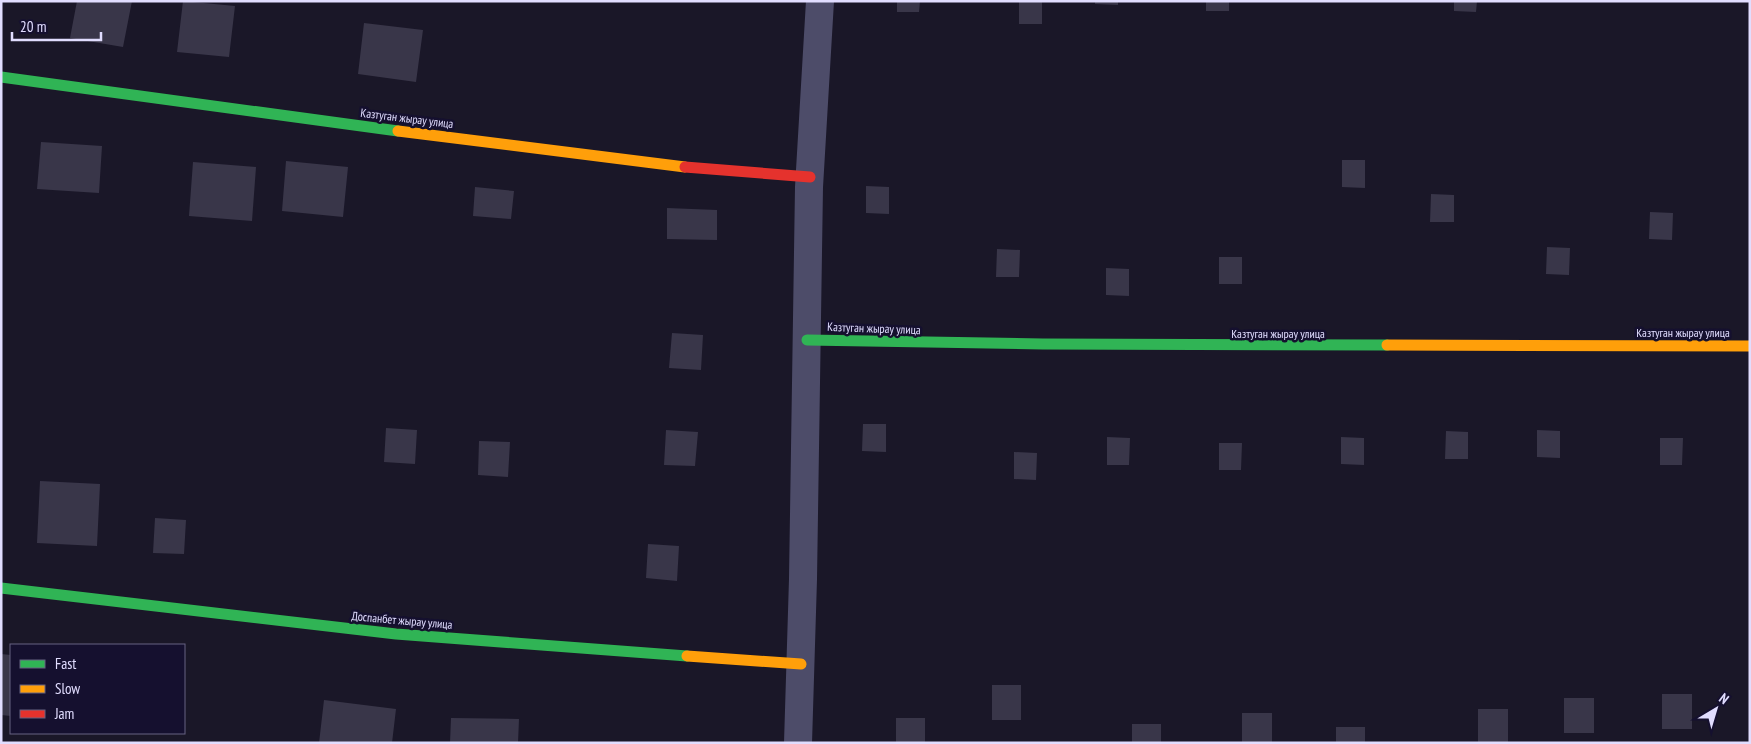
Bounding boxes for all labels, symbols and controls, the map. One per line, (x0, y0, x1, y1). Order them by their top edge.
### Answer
scale bar (12, 10, 101, 42)
text: 20 m (20, 17, 46, 36)
street label: Казтуган жырау улица (360, 105, 455, 131)
street label: Казтуган жырау улица (827, 319, 921, 337)
street label: Казтуган жырау улица (1636, 325, 1730, 340)
street label: Казтуган жырау улица (1231, 326, 1325, 341)
street label: Доспанбет жырау улица (351, 608, 453, 632)
legend (10, 644, 185, 734)
text: Fast (55, 654, 76, 673)
text: Slow (55, 679, 80, 698)
north arrow (1691, 684, 1741, 734)
text: N (1715, 689, 1733, 708)
text: Jam (54, 704, 74, 723)

